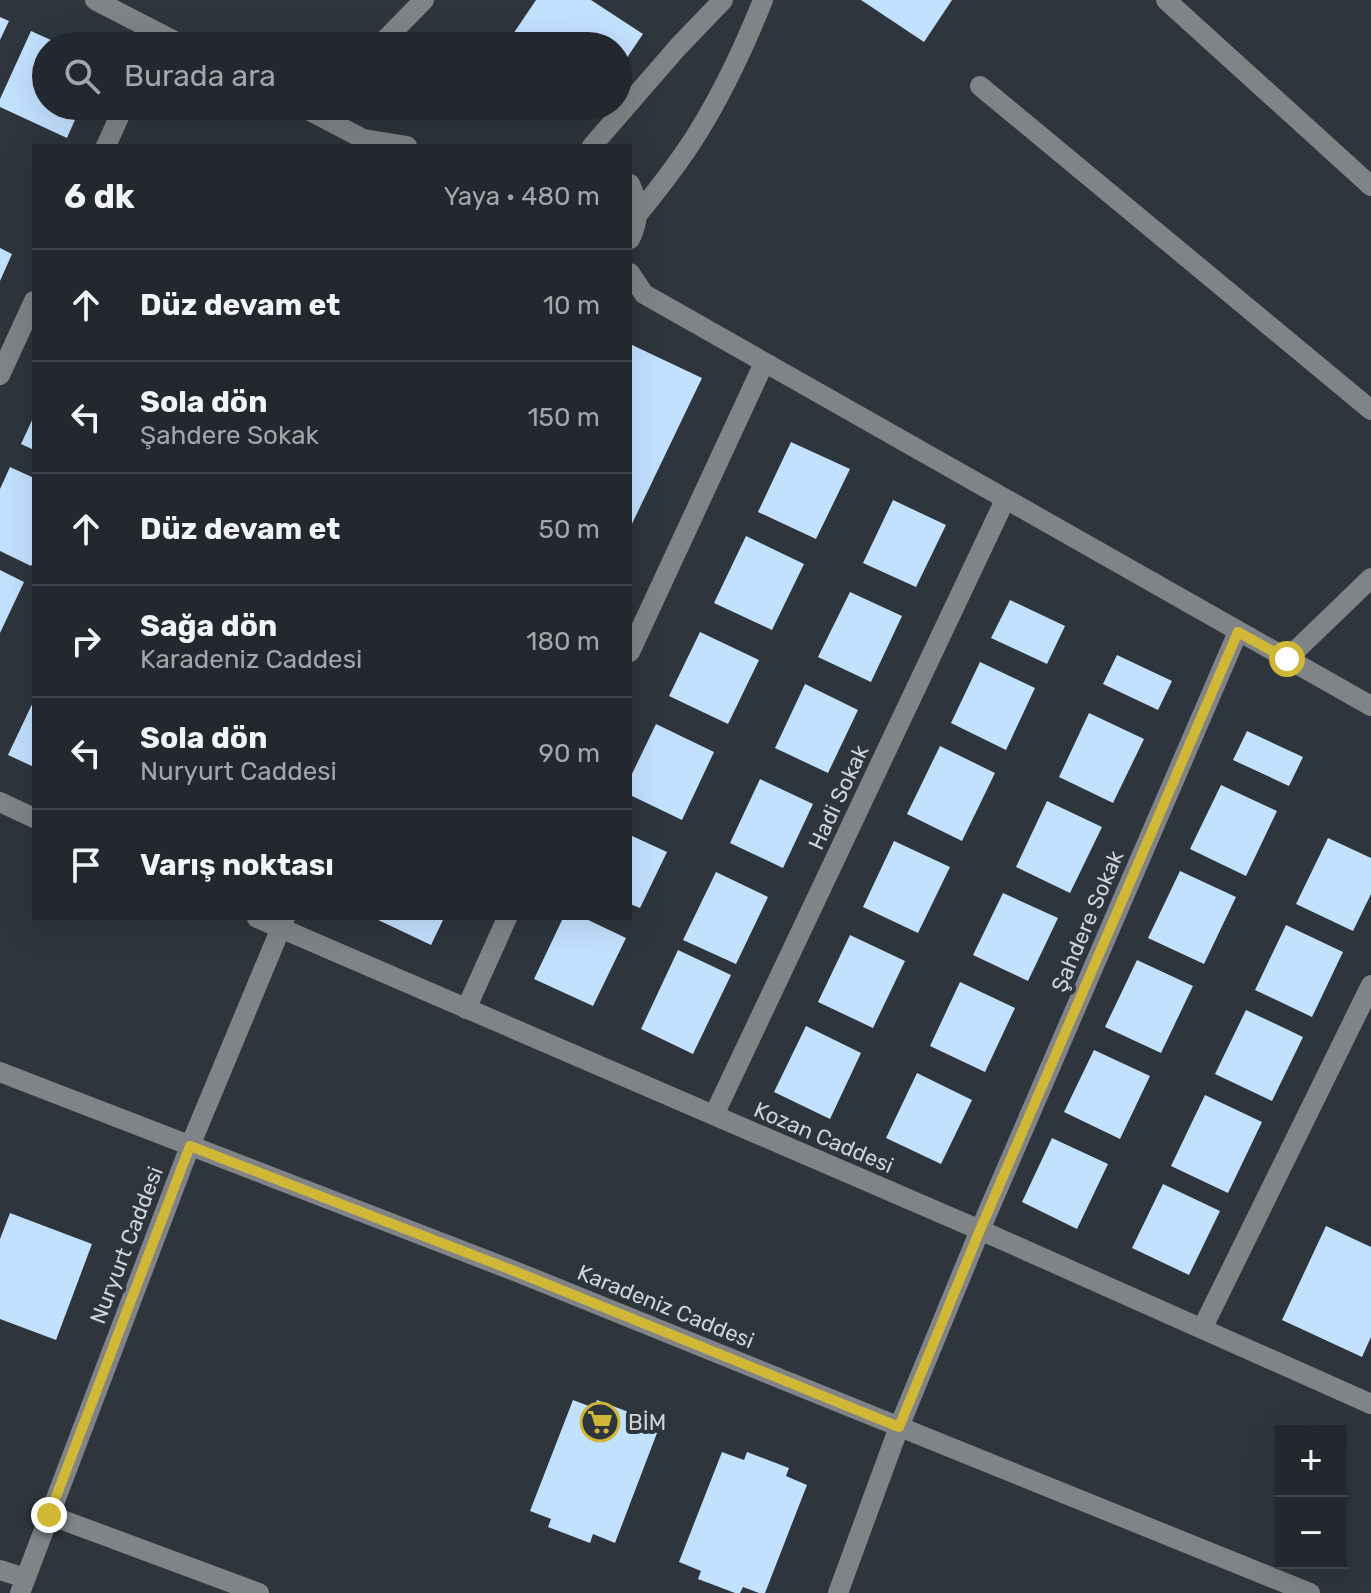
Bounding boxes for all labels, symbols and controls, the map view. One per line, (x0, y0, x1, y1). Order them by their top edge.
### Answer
search box (32, 32, 632, 120)
icon: search (60, 54, 104, 98)
text: Burada ara (124, 58, 276, 94)
text: 6 dk (64, 176, 135, 217)
text: Yaya · 480 m (443, 181, 600, 212)
icon: ahead (64, 283, 108, 327)
text: Düz devam et (140, 287, 340, 323)
text: 10 m (543, 290, 600, 321)
text: Sola dön (140, 384, 267, 420)
icon: left (64, 395, 108, 439)
text: 150 m (527, 402, 600, 433)
text: Şahdere Sokak (140, 420, 319, 451)
icon: ahead (64, 507, 108, 551)
text: Düz devam et (140, 511, 340, 547)
text: 50 m (539, 514, 600, 545)
text: Sağa dön (140, 608, 277, 644)
icon: right (64, 619, 108, 663)
text: 180 m (526, 626, 600, 657)
route start (1269, 641, 1305, 677)
text: Karadeniz Caddesi (140, 644, 362, 675)
text: Sola dön (140, 720, 267, 756)
icon: left (64, 731, 108, 775)
text: 90 m (539, 738, 600, 769)
street label: Hadi Sokak (802, 740, 875, 854)
text: Nuryurt Caddesi (140, 756, 337, 787)
icon: arrive (64, 843, 108, 887)
street label: Şahdere Sokak (1045, 846, 1130, 996)
text: Varış noktası (140, 847, 334, 883)
street label: Kozan Caddesi (750, 1096, 898, 1179)
street label: Nuryurt Caddesi (84, 1163, 169, 1328)
street label: Karadeniz Caddesi (574, 1259, 758, 1354)
supermarket icon: BİM (579, 1401, 621, 1443)
place label: BİM (628, 1409, 666, 1436)
map controls (1275, 1425, 1347, 1569)
button: + (1275, 1425, 1347, 1497)
route end (31, 1497, 67, 1533)
button: − (1275, 1497, 1347, 1569)

